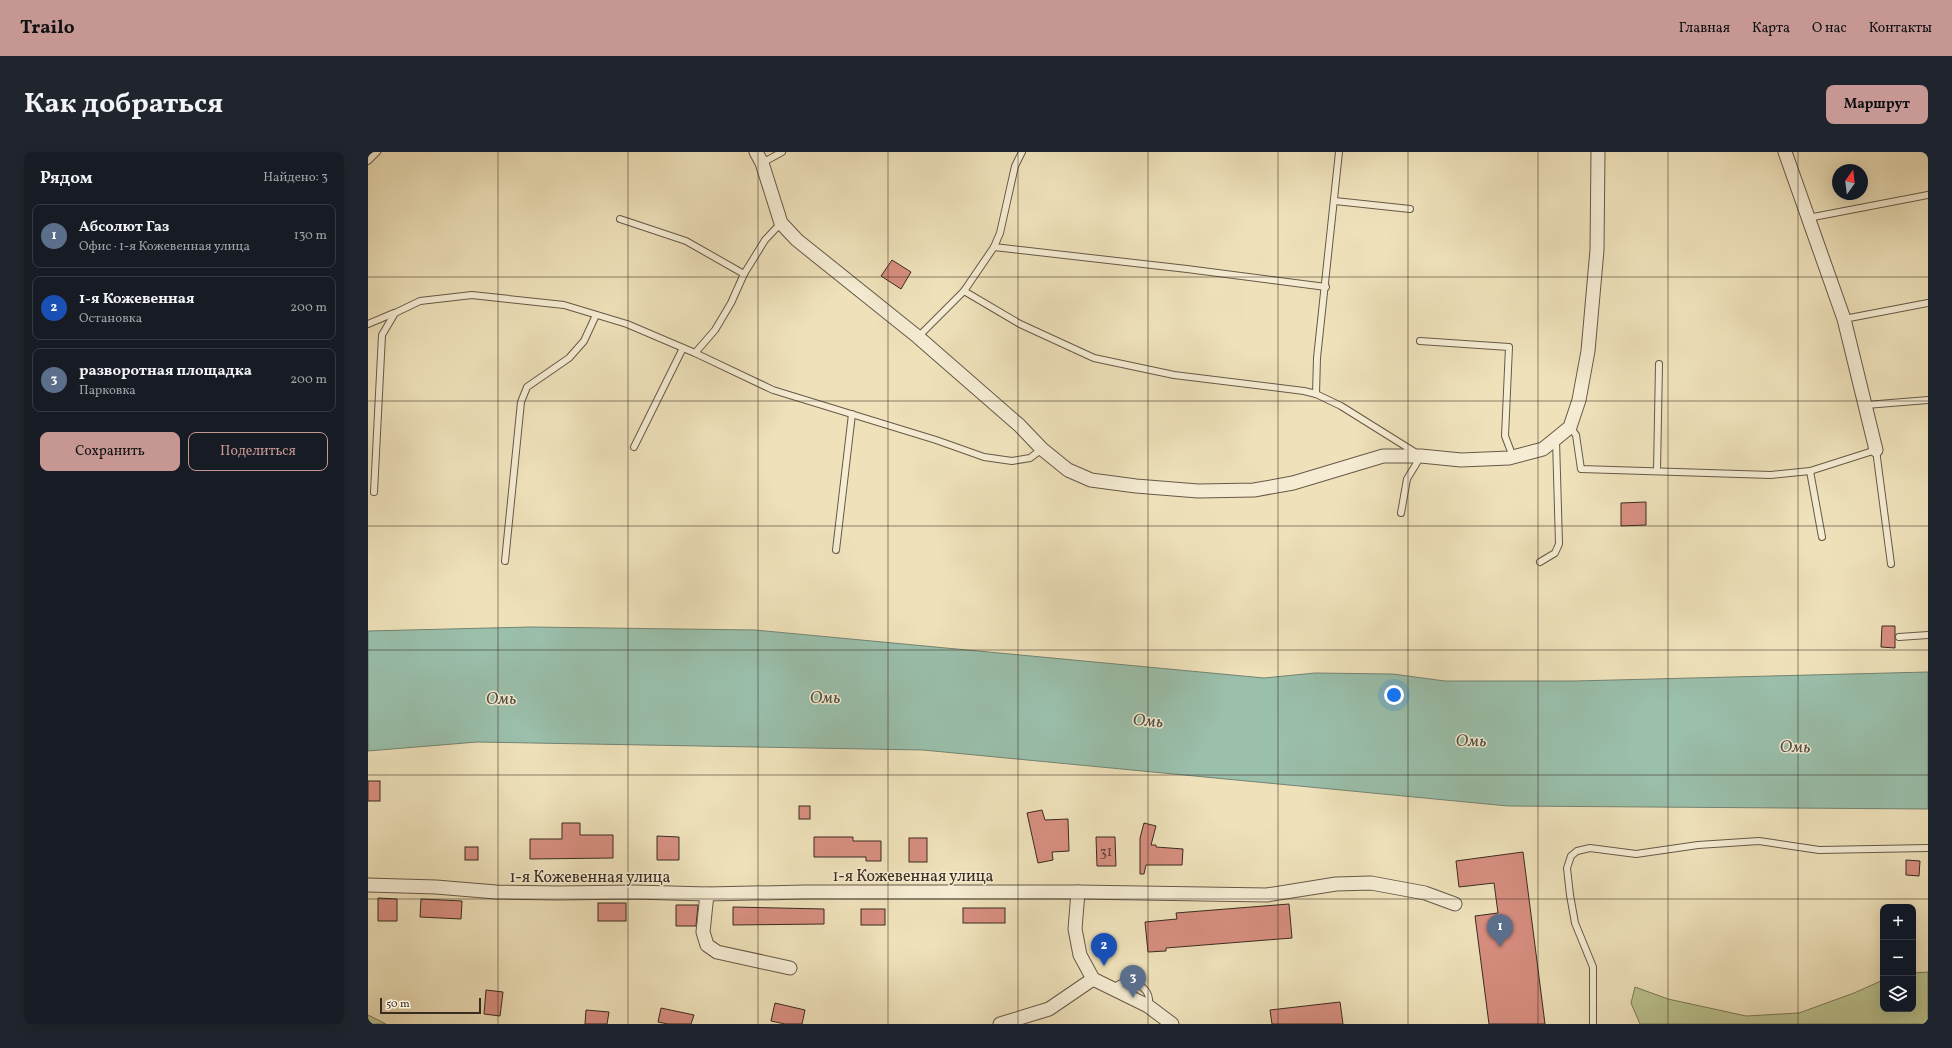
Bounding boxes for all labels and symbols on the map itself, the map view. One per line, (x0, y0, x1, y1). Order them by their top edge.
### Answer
north arrow (1832, 164, 1868, 200)
your location (1384, 685, 1404, 705)
water label: Омь (810, 687, 840, 710)
water label: Омь (486, 688, 516, 711)
water label: Омь (1132, 709, 1164, 734)
water label: Омь (1455, 730, 1487, 753)
water label: Омь (1779, 736, 1811, 759)
house number: 31 (1100, 843, 1112, 862)
street label: 1-я Кожевенная улица (832, 866, 994, 888)
street label: 1-я Кожевенная улица (509, 867, 671, 889)
pin: 1 (1487, 914, 1513, 947)
pin: 2 (1091, 933, 1117, 966)
pin: 3 (1120, 965, 1146, 998)
scale bar (380, 996, 481, 1015)

